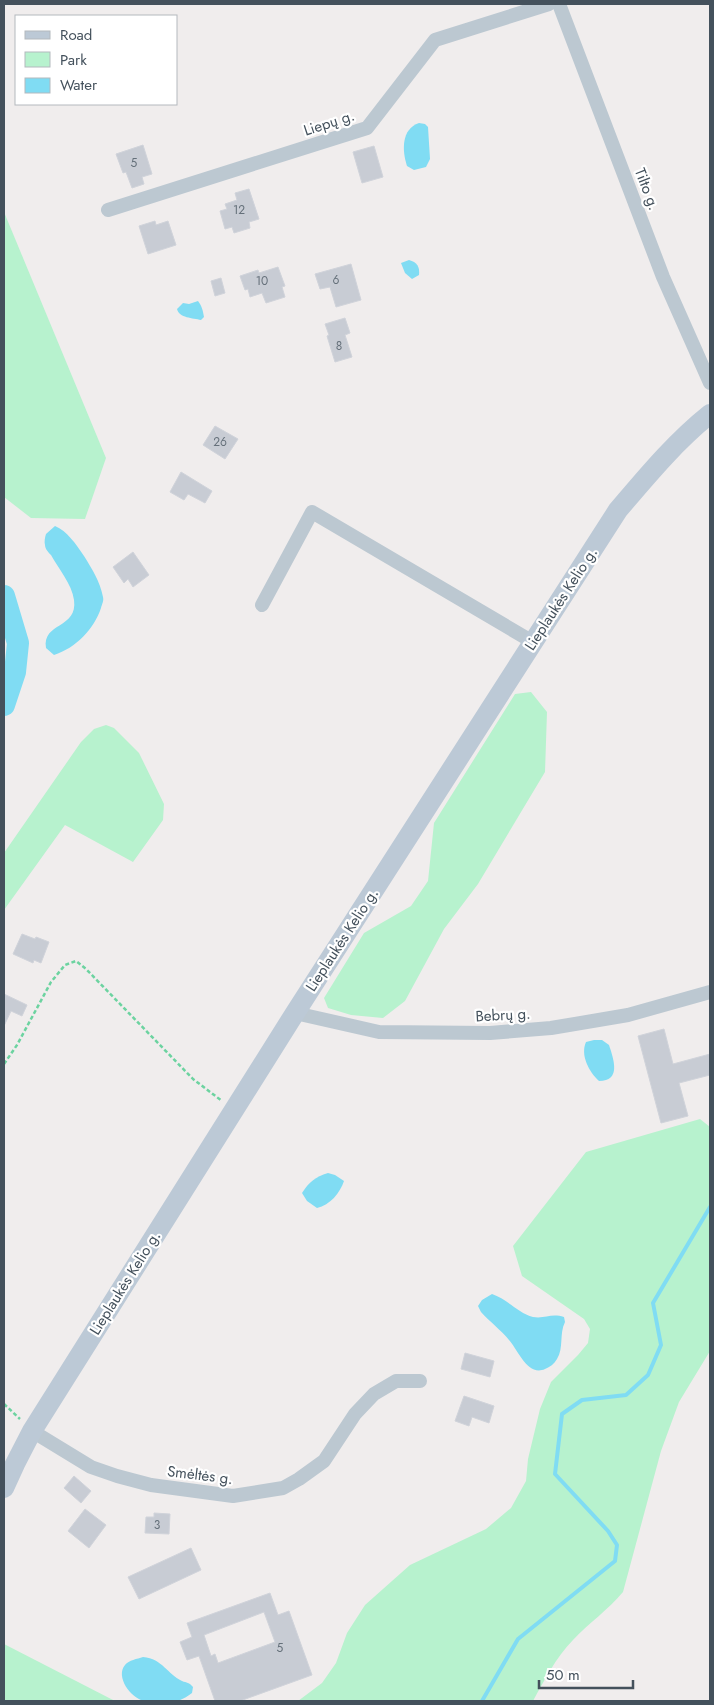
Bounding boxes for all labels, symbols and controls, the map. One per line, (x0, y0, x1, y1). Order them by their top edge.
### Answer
legend (15, 15, 178, 105)
text: Road (60, 24, 92, 46)
text: Park (60, 49, 87, 71)
text: Water (60, 74, 98, 96)
street label: Liepų g. (301, 104, 357, 142)
house number: 5 (131, 154, 138, 172)
street label: Tilto g. (629, 165, 665, 213)
house number: 12 (233, 201, 245, 219)
house number: 6 (333, 271, 340, 289)
house number: 10 (256, 272, 268, 290)
house number: 8 (336, 337, 342, 355)
house number: 26 (213, 433, 227, 451)
street label: Lieplaukės Kelio g. (519, 543, 603, 655)
street label: Lieplaukės Kelio g. (300, 884, 384, 996)
street label: Bebrų g. (475, 1003, 531, 1027)
street label: Lieplaukės Kelio g. (84, 1227, 166, 1339)
street label: Smėltės g. (166, 1460, 234, 1490)
house number: 3 (154, 1516, 161, 1534)
house number: 5 (277, 1639, 284, 1657)
scale bar (539, 1658, 633, 1690)
text: 50 m (546, 1664, 580, 1686)

